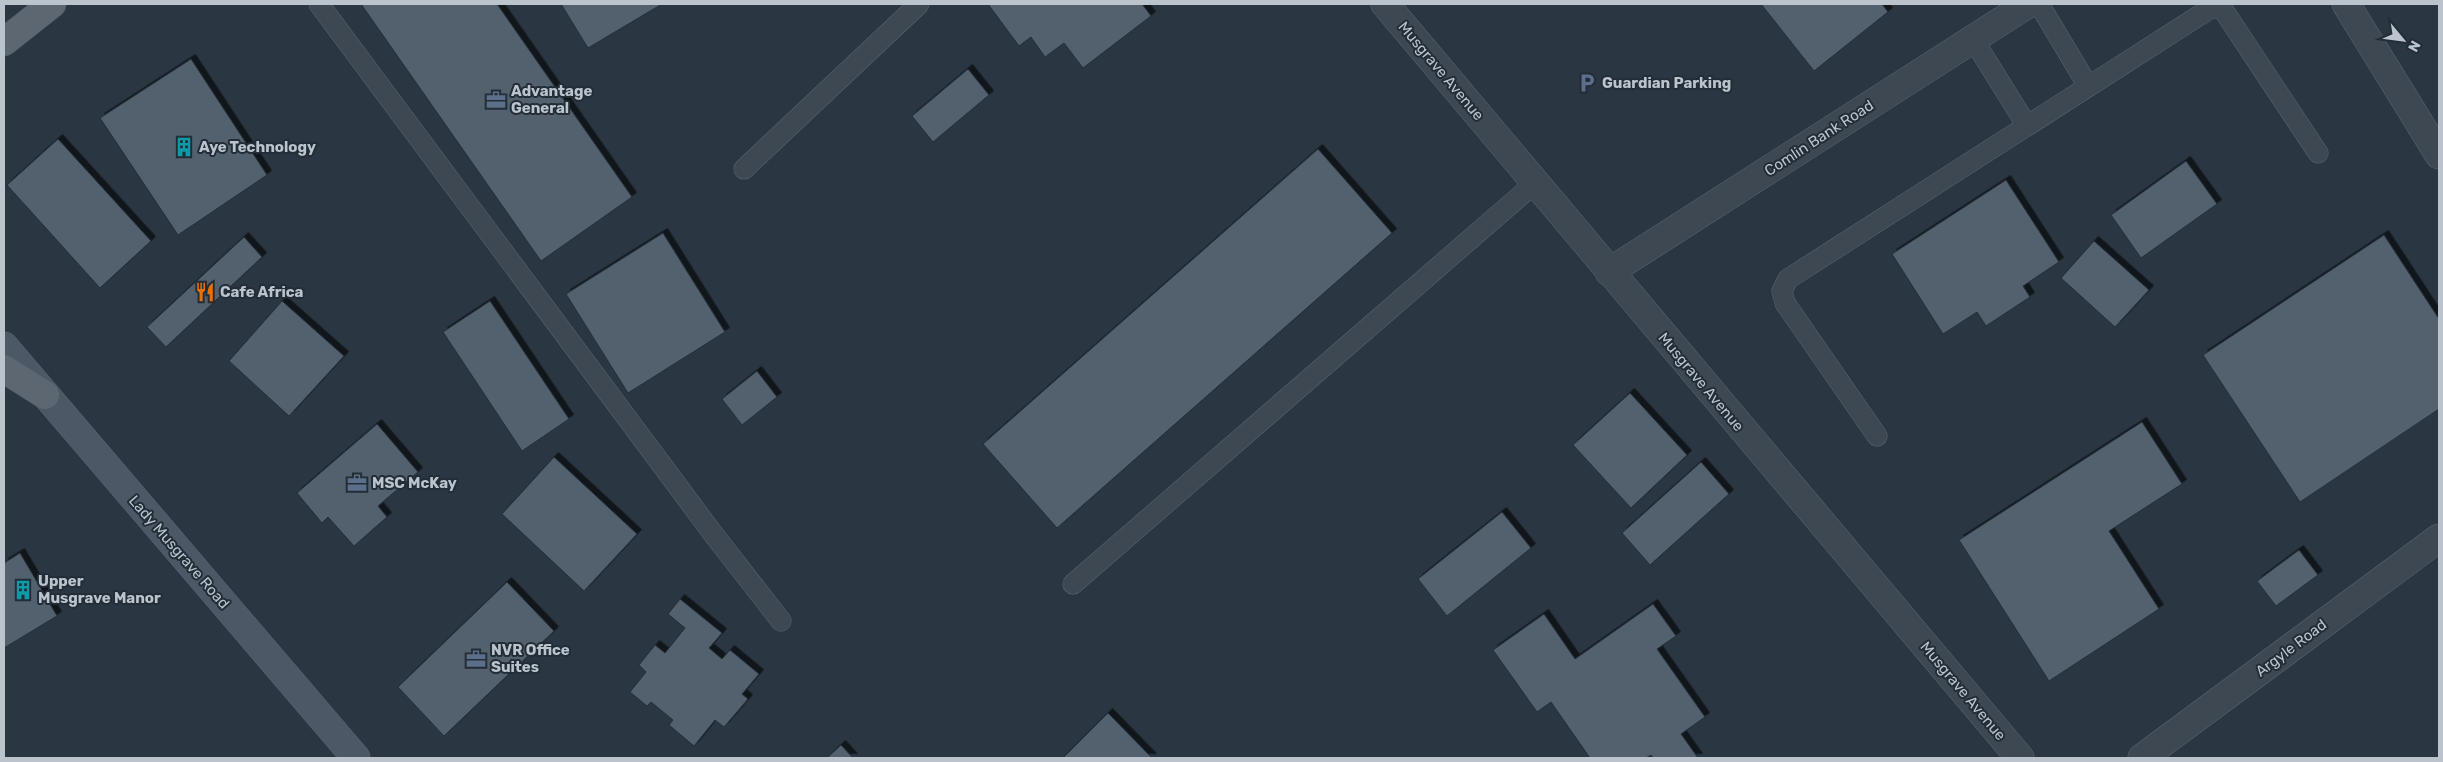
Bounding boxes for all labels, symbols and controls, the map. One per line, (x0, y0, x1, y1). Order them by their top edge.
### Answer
north arrow (2378, 15, 2428, 65)
street label: Musgrave Avenue (1394, 18, 1488, 124)
text: N (2404, 38, 2424, 55)
parking icon: Guardian Parking (1576, 72, 1598, 94)
place label: Guardian Parking (1602, 74, 1731, 92)
place label: Advantage General (511, 82, 592, 117)
office icon: Advantage General (485, 89, 507, 111)
street label: Comlin Bank Road (1761, 96, 1877, 180)
building icon: Aye Technology (173, 136, 195, 158)
place label: Aye Technology (199, 138, 316, 156)
restaurant icon: Cafe Africa (194, 281, 216, 303)
place label: Cafe Africa (220, 283, 304, 301)
street label: Musgrave Avenue (1654, 329, 1748, 435)
office icon: MSC McKay (346, 472, 368, 494)
place label: MSC McKay (372, 474, 457, 492)
street label: Lady Musgrave Road (125, 492, 233, 612)
place label: Upper Musgrave Manor (38, 572, 161, 607)
building icon: Upper Musgrave Manor (12, 579, 34, 601)
street label: Argyle Road (2252, 616, 2330, 680)
street label: Musgrave Avenue (1916, 638, 2010, 744)
place label: NVR Office Suites (491, 641, 570, 676)
office icon: NVR Office Suites (465, 648, 487, 670)

